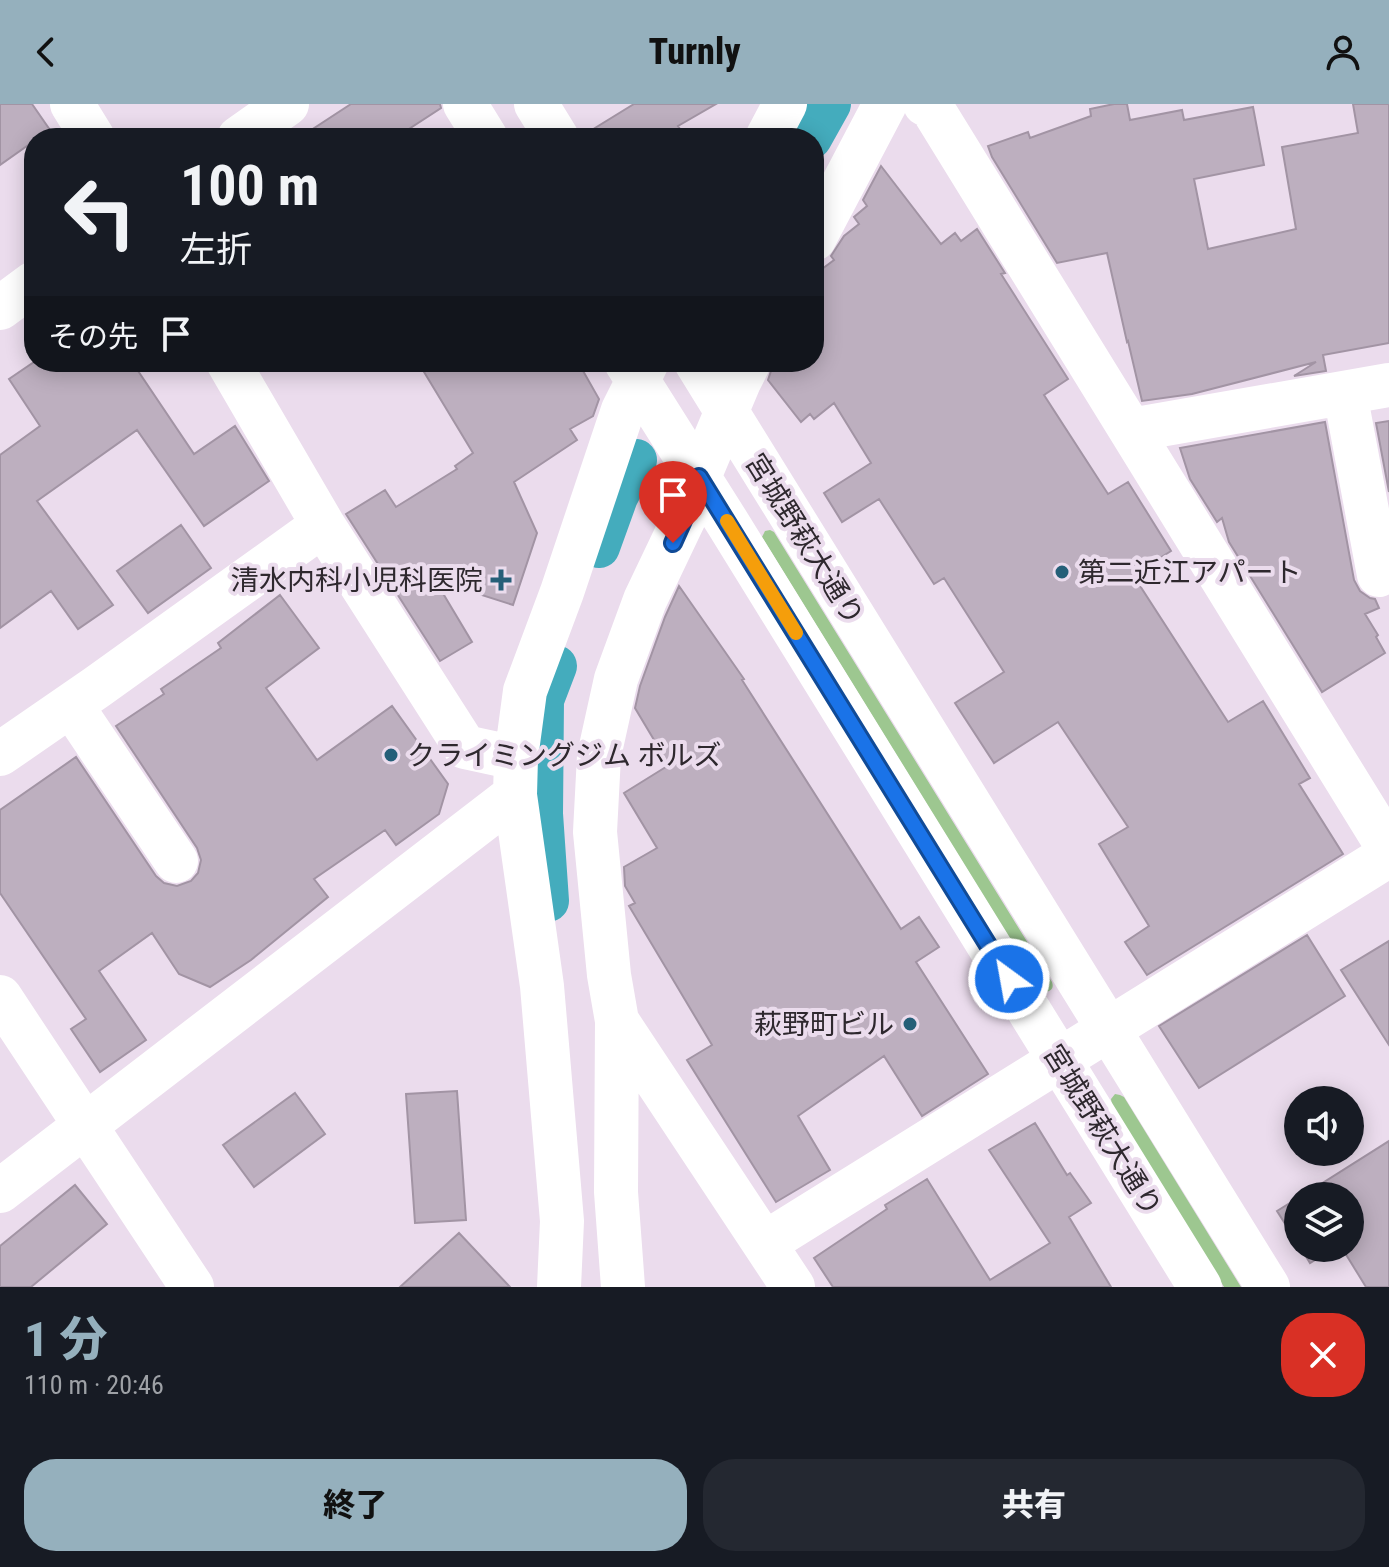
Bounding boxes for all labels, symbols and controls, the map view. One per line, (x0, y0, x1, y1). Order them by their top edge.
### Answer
icon: back (24, 30, 68, 74)
icon: person (1321, 30, 1365, 74)
text: Turnly (649, 31, 740, 73)
text: 100 m (180, 153, 319, 219)
icon: left (48, 160, 152, 264)
text: 左折 (180, 229, 252, 271)
icon: arrive (154, 312, 198, 356)
text: その先 (48, 319, 138, 354)
street label: 宮城野萩大通り (739, 447, 871, 631)
pin (639, 461, 707, 543)
icon: arrive (651, 473, 695, 517)
place label: 第二近江アパート (1078, 556, 1301, 589)
marker: 第二近江アパート (1053, 563, 1071, 581)
place label: 清水内科小児科医院 (231, 564, 483, 597)
marker: 清水内科小児科医院 (490, 569, 512, 591)
place label: クライミングジム ボルズ (407, 739, 721, 772)
marker: クライミングジム ボルズ (382, 746, 400, 764)
position arrow (967, 937, 1051, 1021)
place label: 萩野町ビル (754, 1008, 894, 1041)
marker: 萩野町ビル (901, 1015, 919, 1033)
street label: 宮城野萩大通り (1037, 1038, 1169, 1222)
map controls (1284, 1086, 1364, 1262)
button: sound (1284, 1086, 1364, 1166)
button: layers (1284, 1182, 1364, 1262)
text: 1 分 (24, 1311, 107, 1368)
button: close (1281, 1313, 1365, 1397)
text: 110 m · 20:46 (24, 1370, 164, 1400)
button: 終了 (24, 1459, 687, 1551)
button: 共有 (703, 1459, 1365, 1551)

